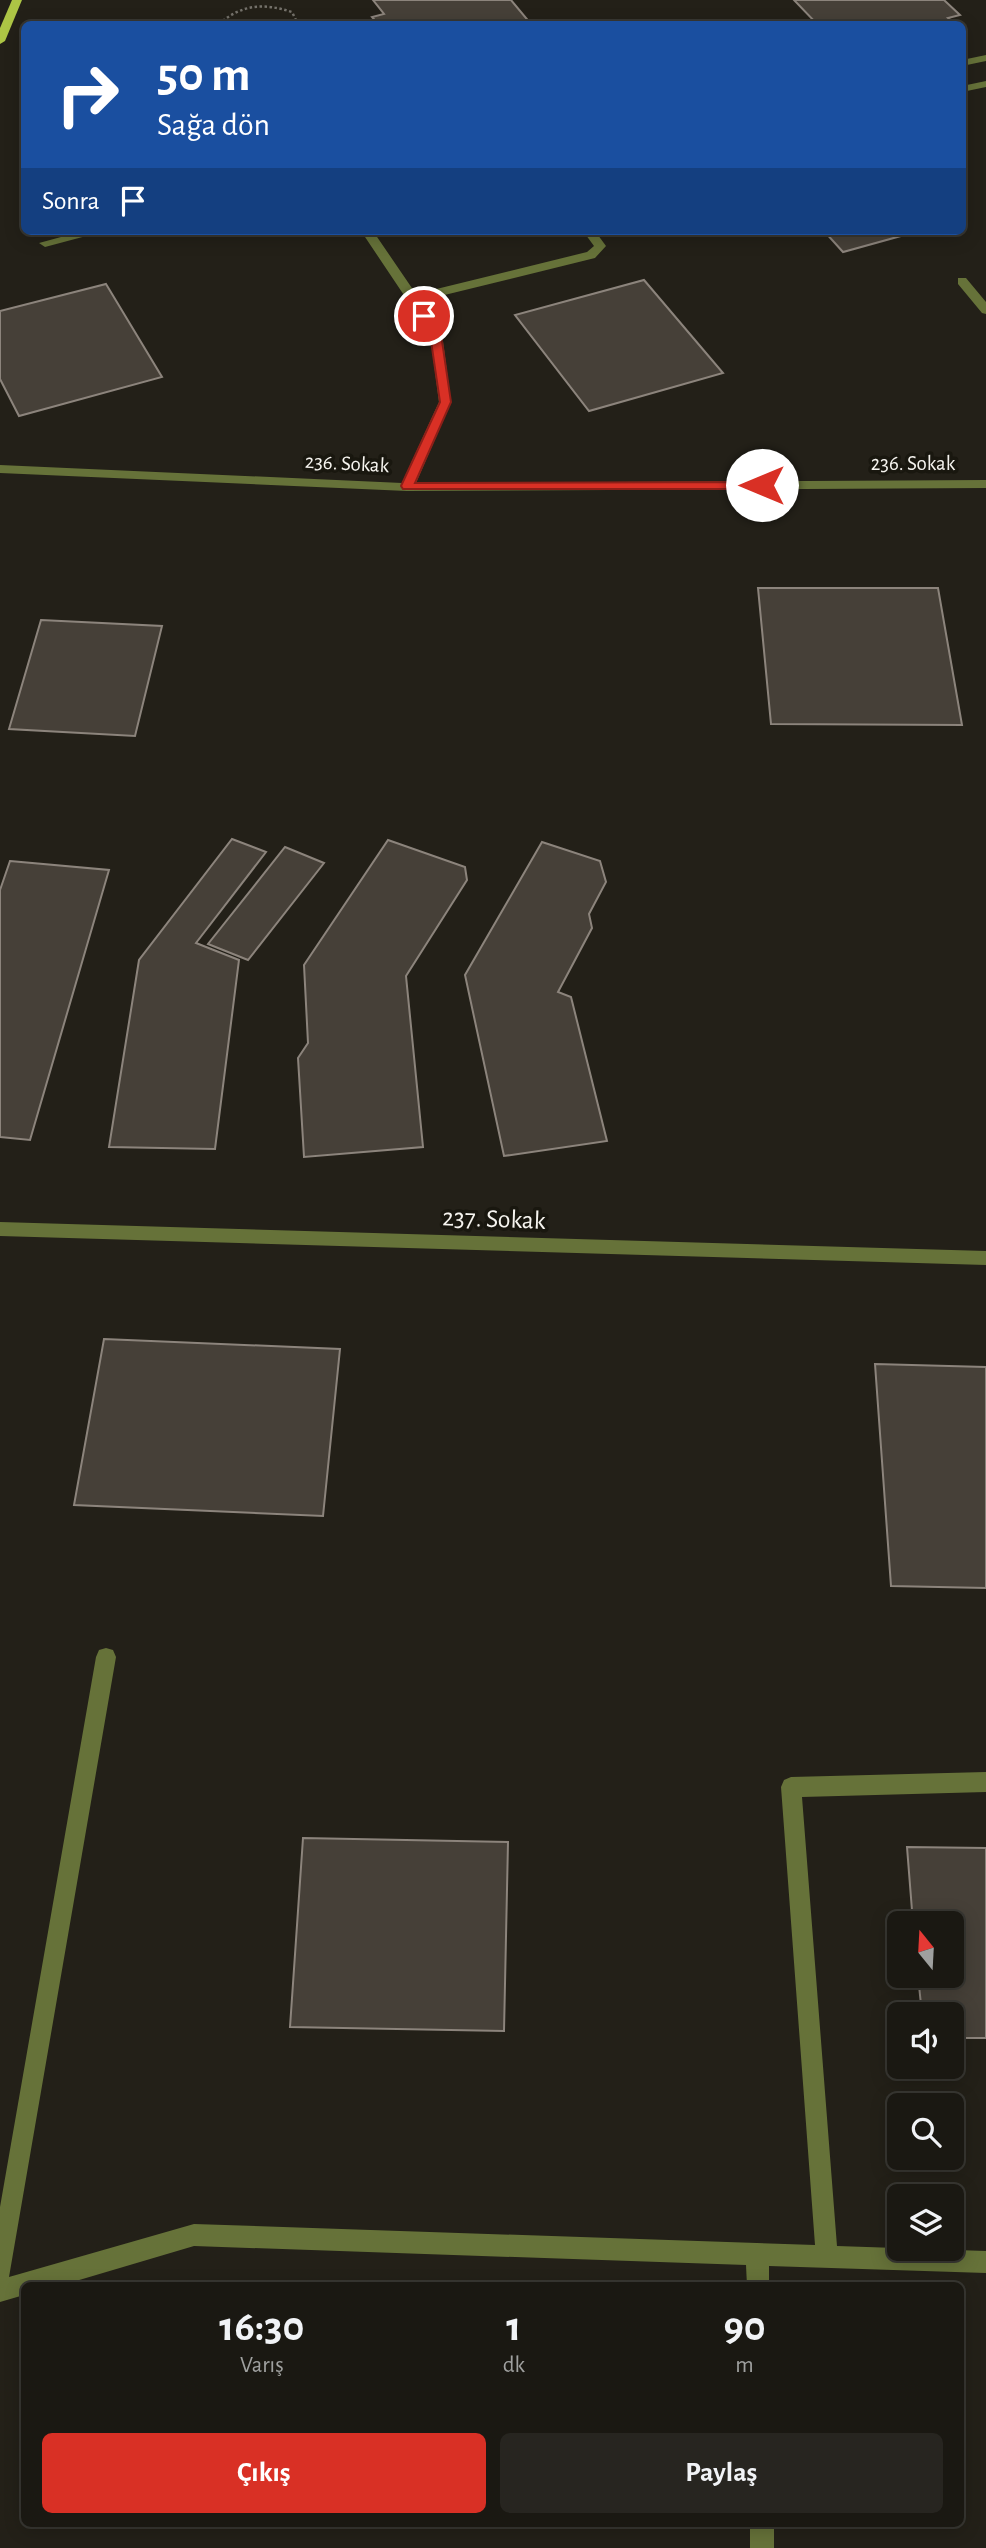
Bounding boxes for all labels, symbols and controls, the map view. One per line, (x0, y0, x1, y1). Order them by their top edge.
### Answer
icon: right (42, 49, 133, 140)
text: 50 m (157, 51, 251, 100)
text: Sağa dön (157, 109, 270, 141)
icon: arrive (114, 182, 152, 220)
text: Sonra (42, 188, 100, 214)
pin (394, 286, 454, 346)
icon: arrive (405, 297, 443, 335)
position arrow (725, 448, 799, 522)
street label: 236. Sokak (304, 451, 390, 476)
street label: 236. Sokak (871, 453, 956, 474)
street label: 237. Sokak (442, 1204, 546, 1234)
north arrow (887, 1911, 964, 1988)
map controls (887, 1911, 964, 2261)
button: sound (887, 2002, 964, 2079)
button: search (887, 2093, 964, 2170)
button: layers (887, 2184, 964, 2261)
text: 16:30 (219, 2306, 304, 2348)
text: 1 (506, 2306, 521, 2348)
text: 90 (723, 2306, 766, 2348)
text: Varış (240, 2354, 284, 2377)
text: dk (503, 2354, 525, 2377)
text: m (735, 2354, 754, 2377)
button: Çıkış (42, 2433, 486, 2513)
button: Paylaş (500, 2433, 943, 2513)

